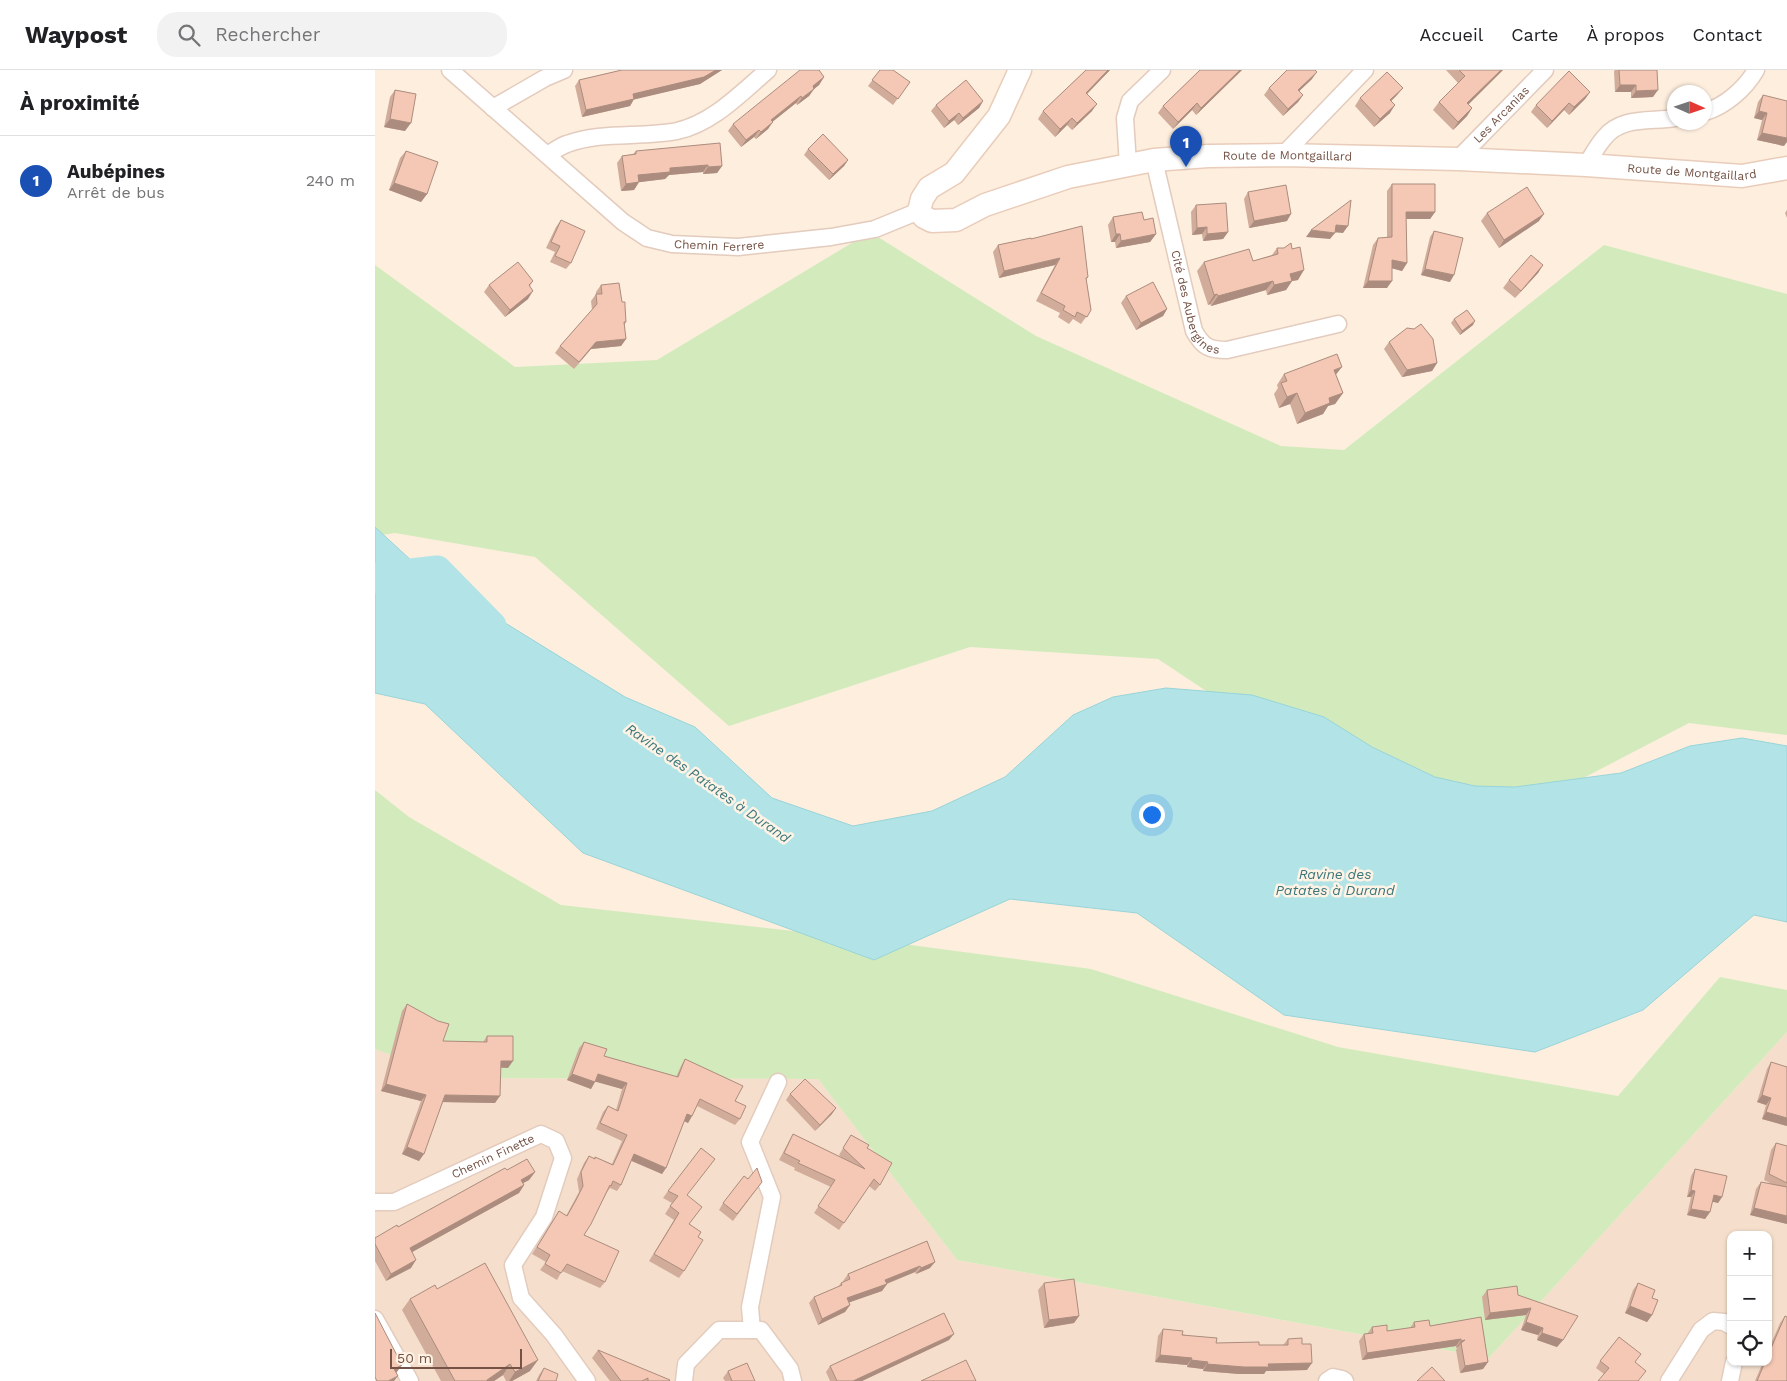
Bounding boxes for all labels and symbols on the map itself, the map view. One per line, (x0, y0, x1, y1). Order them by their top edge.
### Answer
street label: Les Arcanias (1471, 83, 1532, 146)
north arrow (1667, 85, 1712, 130)
pin: 1 (1170, 126, 1202, 167)
street label: Route de Montgaillard (1223, 148, 1352, 164)
street label: Route de Montgaillard (1627, 161, 1758, 183)
street label: Chemin Ferrere (674, 237, 765, 254)
street label: Cité des Aubergines (1168, 249, 1221, 357)
water label: Ravine des Patates à Durand (623, 720, 793, 846)
your location (1139, 802, 1165, 828)
water label: Ravine des Patates à Durand (1275, 866, 1395, 898)
street label: Chemin Finette (449, 1131, 537, 1181)
scale bar (390, 1346, 523, 1369)

